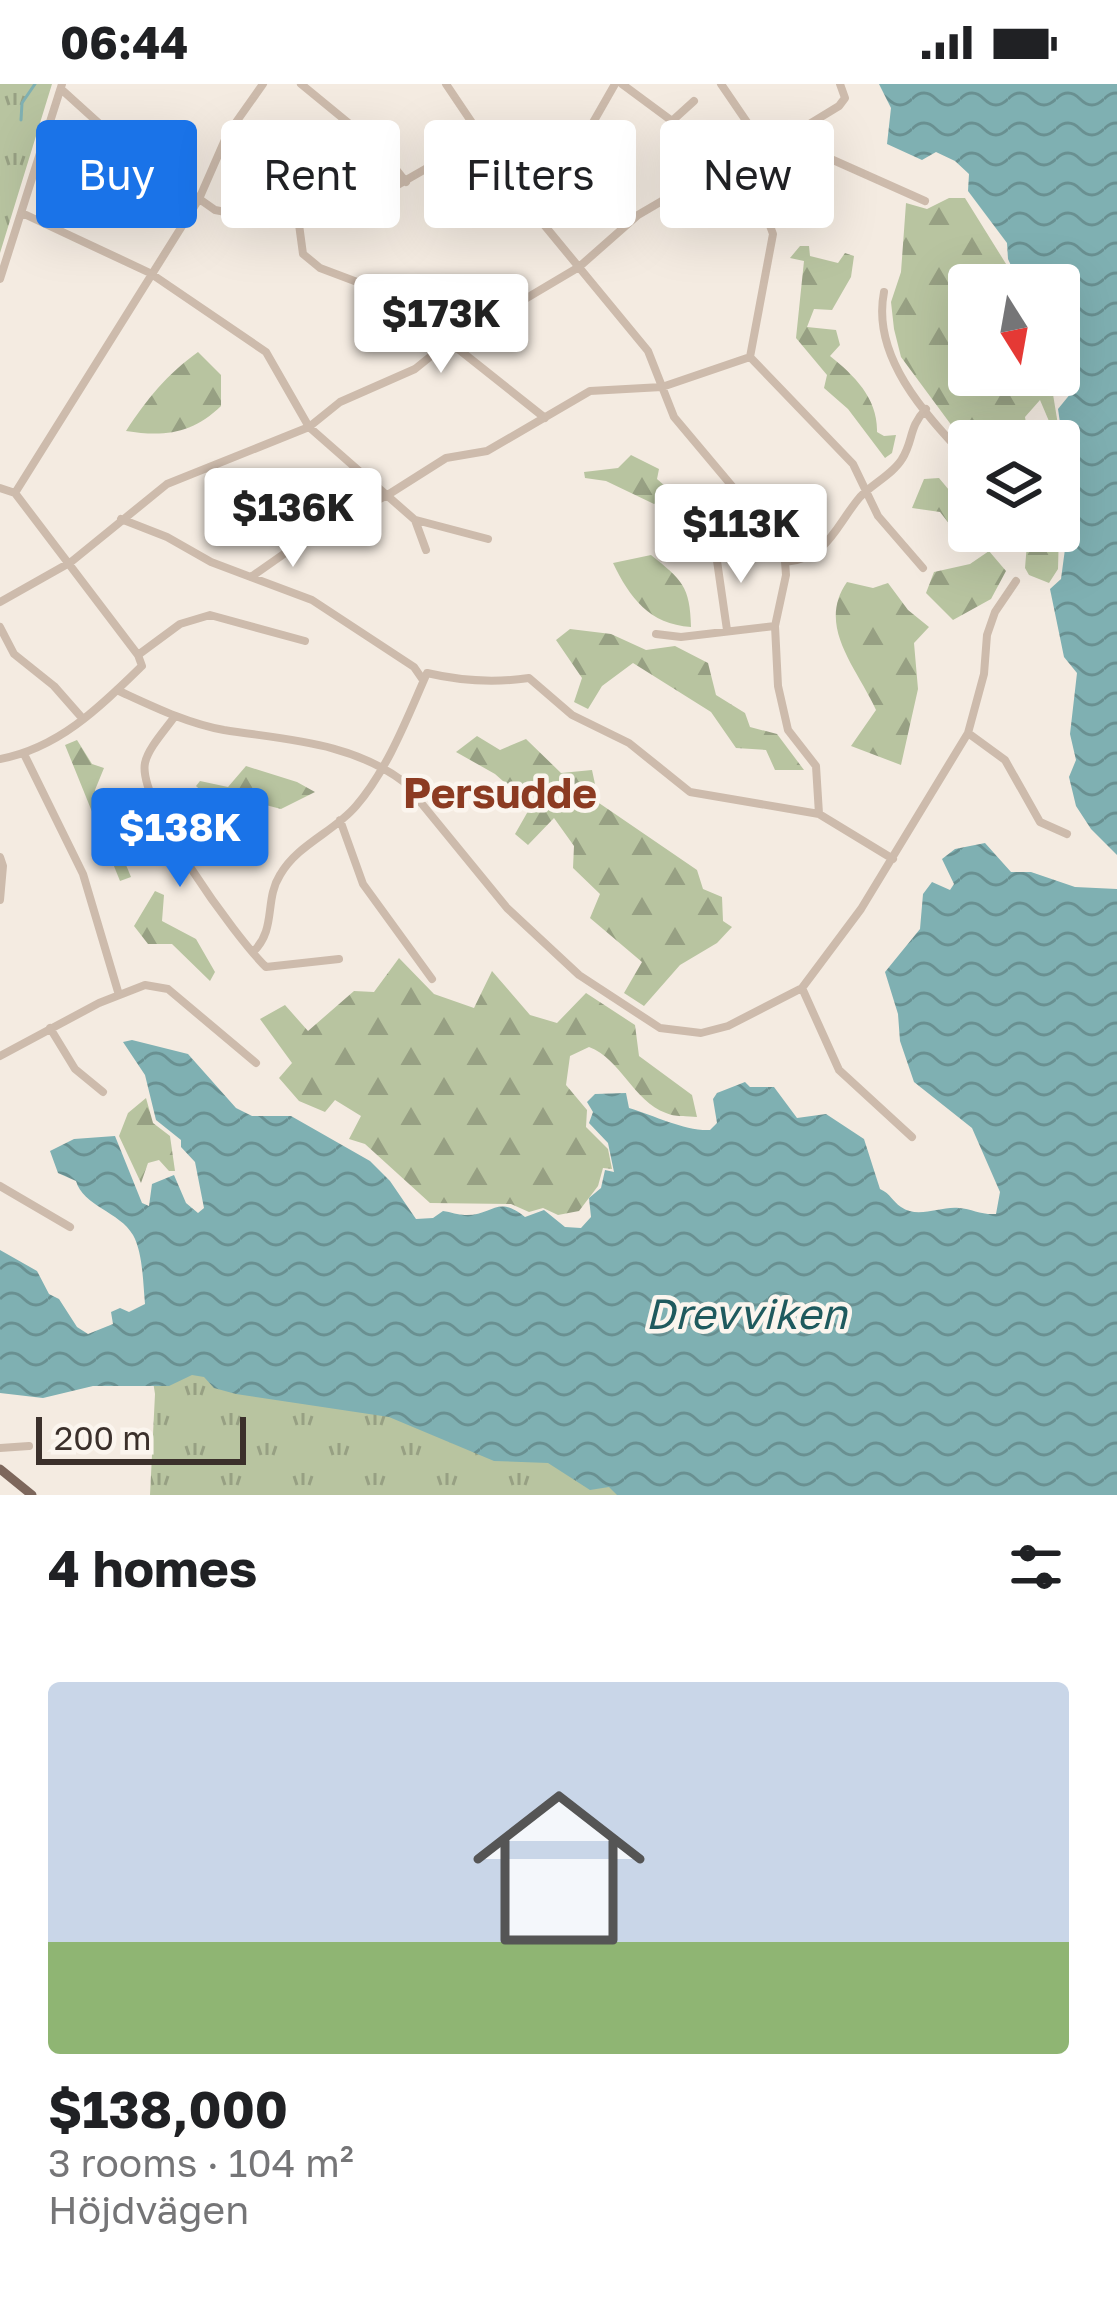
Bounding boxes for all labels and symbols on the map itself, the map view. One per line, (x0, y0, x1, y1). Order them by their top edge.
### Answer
north arrow (948, 264, 1080, 396)
pin: $173K (357, 274, 525, 376)
pin: $136K (209, 468, 377, 570)
pin: $113K (657, 484, 825, 586)
district label: Persudde (403, 767, 597, 817)
pin: $138K (96, 788, 264, 890)
water label: Drevviken (645, 1288, 849, 1338)
scale bar (36, 1411, 246, 1464)

